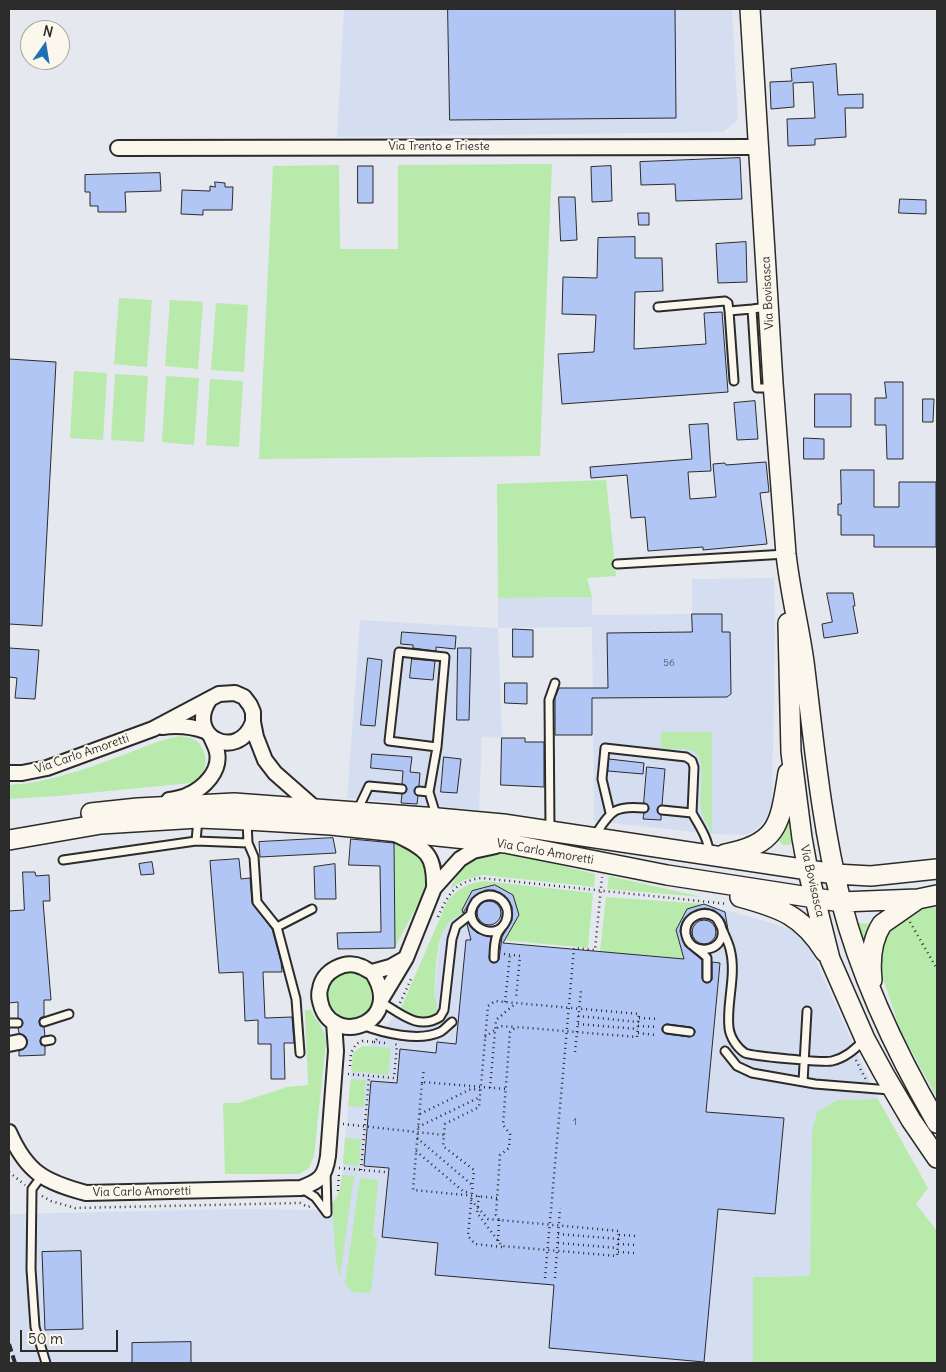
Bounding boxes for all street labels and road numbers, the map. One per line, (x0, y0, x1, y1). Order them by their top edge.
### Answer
street label: Via Trento e Trieste (388, 140, 490, 154)
street label: Via Bovisasca (759, 256, 777, 330)
street label: Via Carlo Amoretti (33, 731, 131, 777)
street label: Via Carlo Amoretti (495, 836, 595, 868)
street label: Via Bovisasca (797, 844, 827, 918)
street label: Via Carlo Amoretti (93, 1184, 191, 1200)

